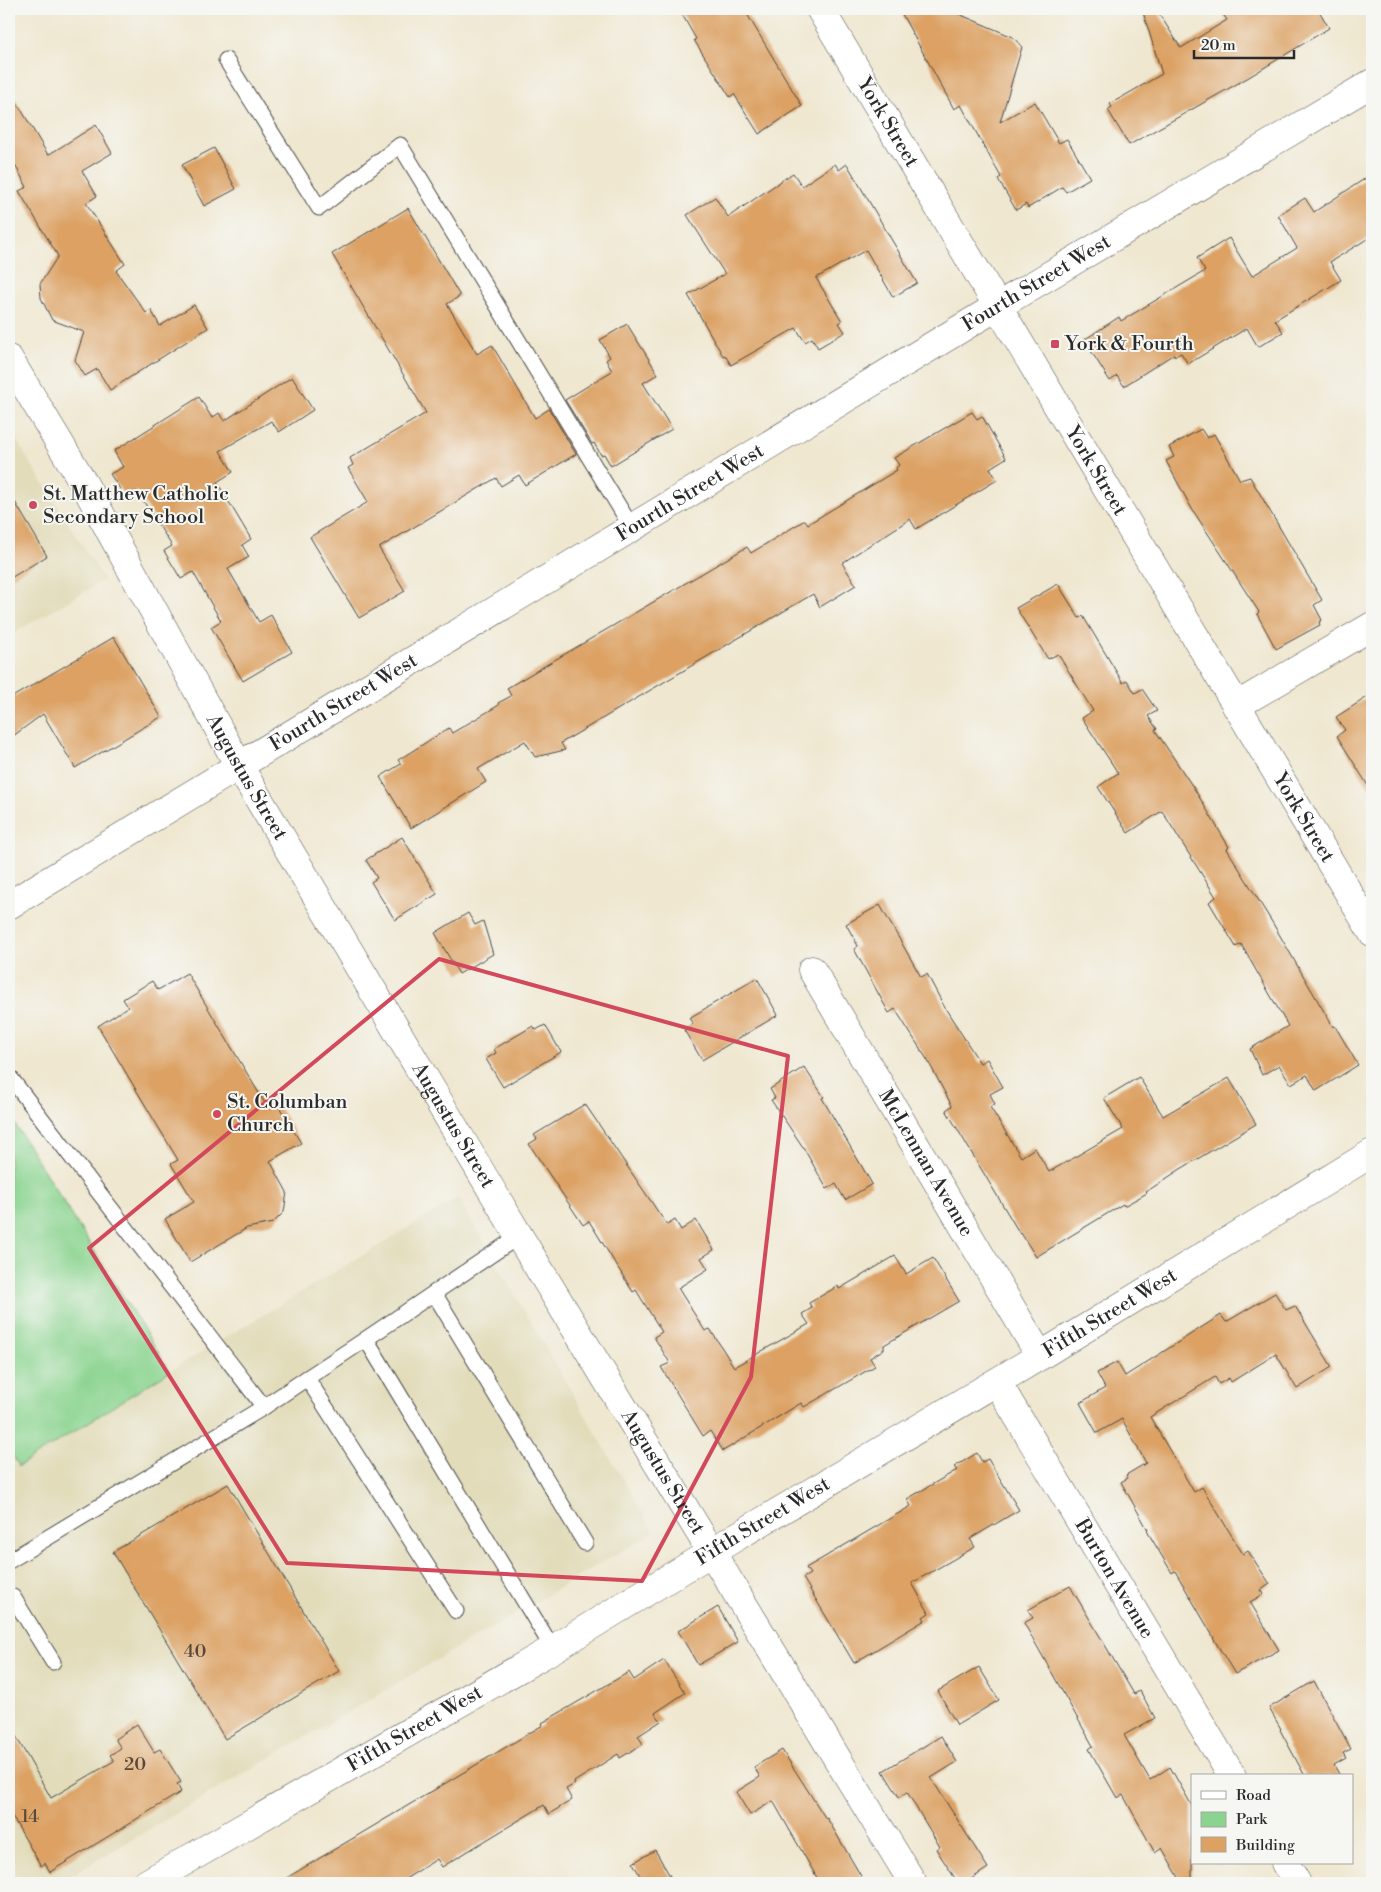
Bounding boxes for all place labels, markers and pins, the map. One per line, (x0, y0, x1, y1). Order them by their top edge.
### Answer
place label: York & Fourth (1064, 332, 1194, 357)
marker: York & Fourth (1049, 338, 1061, 350)
place label: St. Matthew Catholic Secondary School (43, 482, 229, 530)
marker: St. Matthew Catholic Secondary School (27, 499, 39, 511)
place label: St. Columban Church (227, 1090, 348, 1138)
marker: St. Columban Church (211, 1108, 223, 1120)

